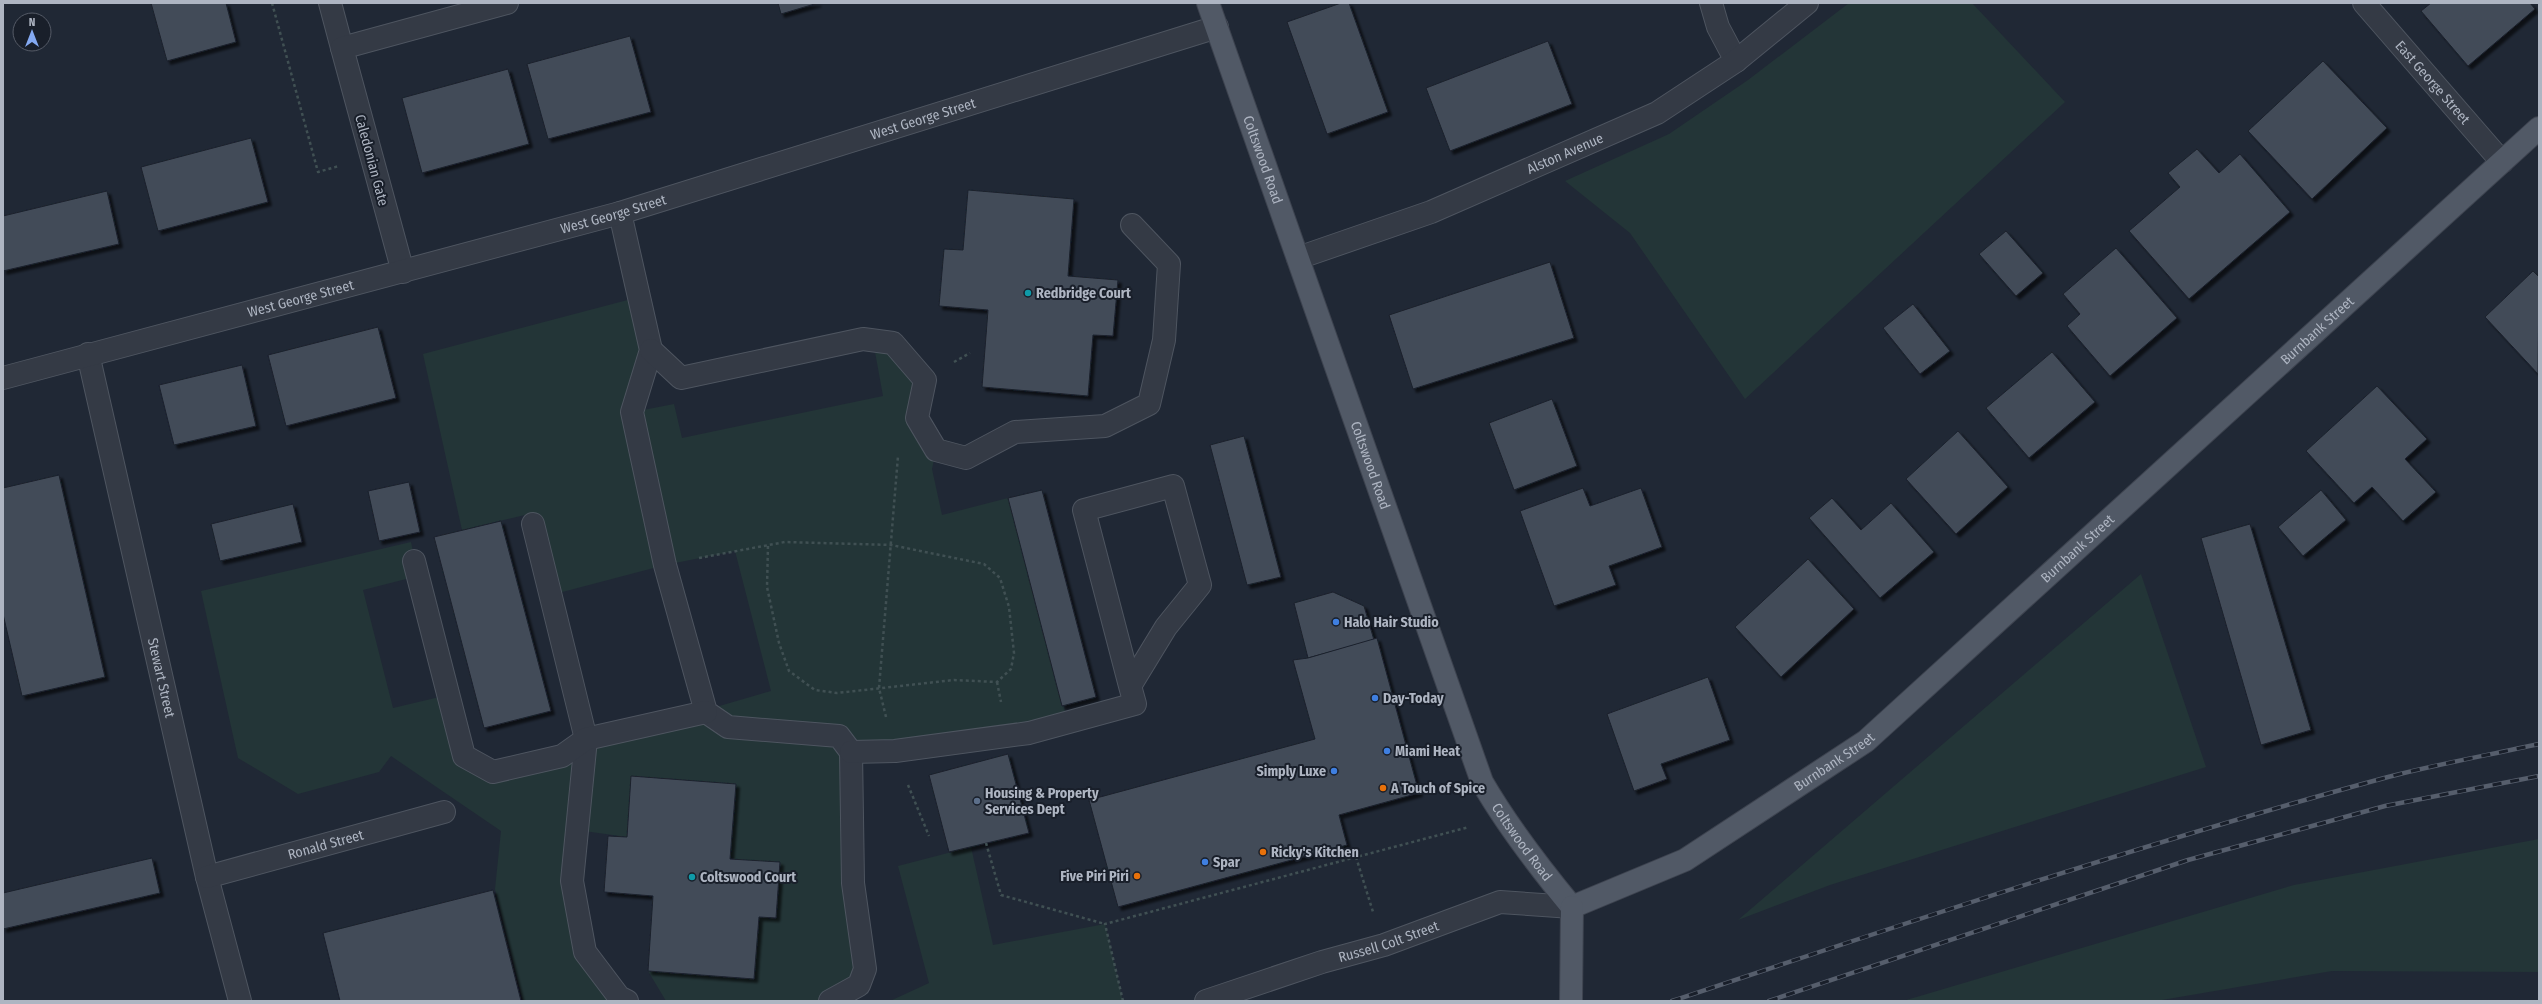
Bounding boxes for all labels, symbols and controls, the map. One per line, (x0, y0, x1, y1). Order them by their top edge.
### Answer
north arrow (12, 12, 52, 52)
text: N (29, 16, 35, 29)
street label: East George Street (2392, 37, 2474, 128)
street label: West George Street (868, 95, 978, 143)
street label: Caledonian Gate (351, 113, 392, 208)
street label: Coltswood Road (1239, 113, 1286, 206)
street label: Alston Avenue (1524, 130, 1606, 178)
street label: West George Street (559, 191, 669, 238)
street label: West George Street (246, 276, 356, 321)
place label: Redbridge Court (1036, 285, 1132, 302)
marker: Redbridge Court (1023, 288, 1033, 298)
street label: Burnbank Street (2277, 293, 2358, 368)
street label: Coltswood Road (1347, 419, 1393, 512)
street label: Burnbank Street (2038, 511, 2118, 586)
place label: Halo Hair Studio (1344, 614, 1439, 631)
marker: Halo Hair Studio (1331, 617, 1341, 627)
street label: Stewart Street (144, 636, 179, 720)
place label: Day-Today (1383, 690, 1444, 707)
marker: Day-Today (1370, 693, 1380, 703)
street label: Burnbank Street (1791, 729, 1879, 795)
place label: Miami Heat (1395, 743, 1461, 760)
marker: Miami Heat (1382, 746, 1392, 756)
place label: Simply Luxe (1257, 763, 1326, 780)
marker: Simply Luxe (1329, 766, 1339, 776)
place label: A Touch of Spice (1390, 780, 1485, 797)
marker: A Touch of Spice (1378, 783, 1388, 793)
place label: Housing & Property Services Dept (985, 785, 1099, 818)
marker: Housing & Property Services Dept (972, 796, 982, 806)
street label: Coltswood Road (1488, 800, 1556, 885)
street label: Ronald Street (286, 826, 366, 863)
place label: Ricky's Kitchen (1271, 844, 1359, 861)
marker: Ricky's Kitchen (1258, 847, 1268, 857)
place label: Spar (1213, 854, 1241, 871)
marker: Spar (1200, 857, 1210, 867)
place label: Five Piri Piri (1060, 868, 1129, 885)
place label: Coltswood Court (700, 869, 797, 886)
marker: Five Piri Piri (1132, 871, 1142, 881)
marker: Coltswood Court (687, 872, 697, 882)
street label: Russell Colt Street (1337, 917, 1442, 966)

